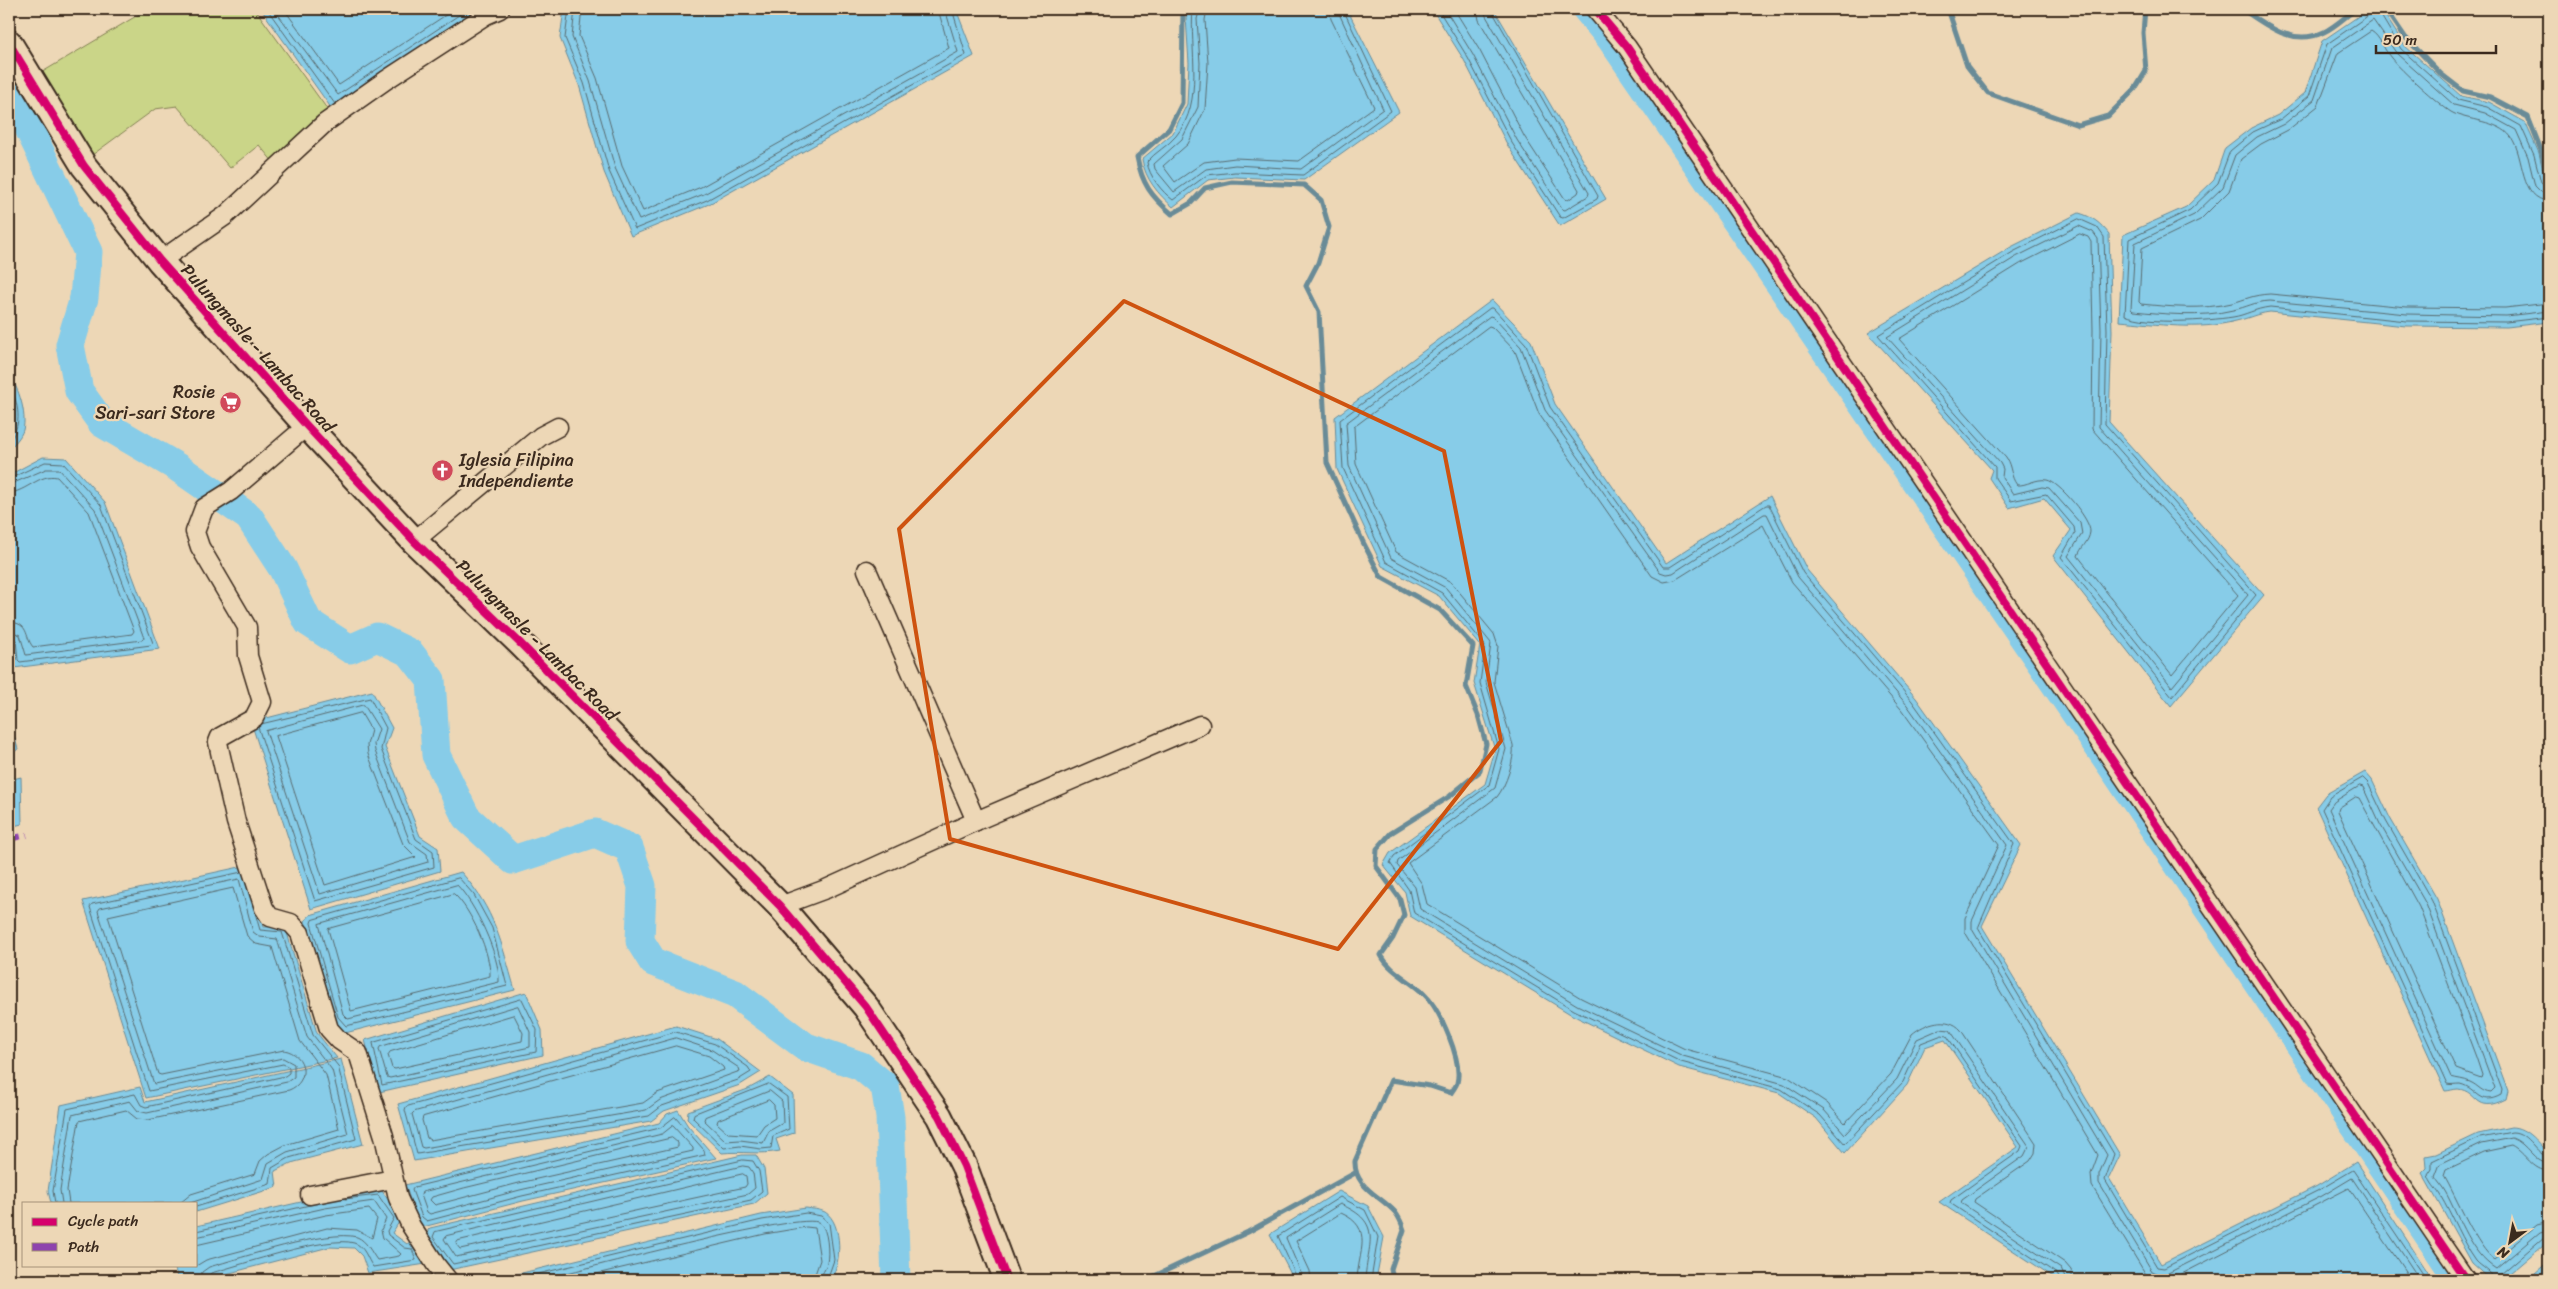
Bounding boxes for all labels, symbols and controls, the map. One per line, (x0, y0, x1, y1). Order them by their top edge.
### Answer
scale bar (2376, 22, 2496, 54)
text: 50 m (2383, 27, 2418, 53)
street label: Pulungmasle - Lambac Road (173, 256, 344, 441)
place label: Rosie Sari-sari Store (95, 376, 215, 429)
supermarket icon: Rosie Sari-sari Store (219, 390, 243, 414)
place label: Iglesia Filipina Independiente (458, 444, 574, 497)
church icon: Iglesia Filipina Independiente (431, 458, 455, 482)
street label: Pulungmasle - Lambac Road (448, 551, 627, 730)
legend (22, 1202, 198, 1266)
text: Cycle path (68, 1208, 139, 1234)
north arrow (2486, 1216, 2536, 1266)
text: Path (68, 1234, 99, 1260)
text: N (2492, 1239, 2515, 1266)

